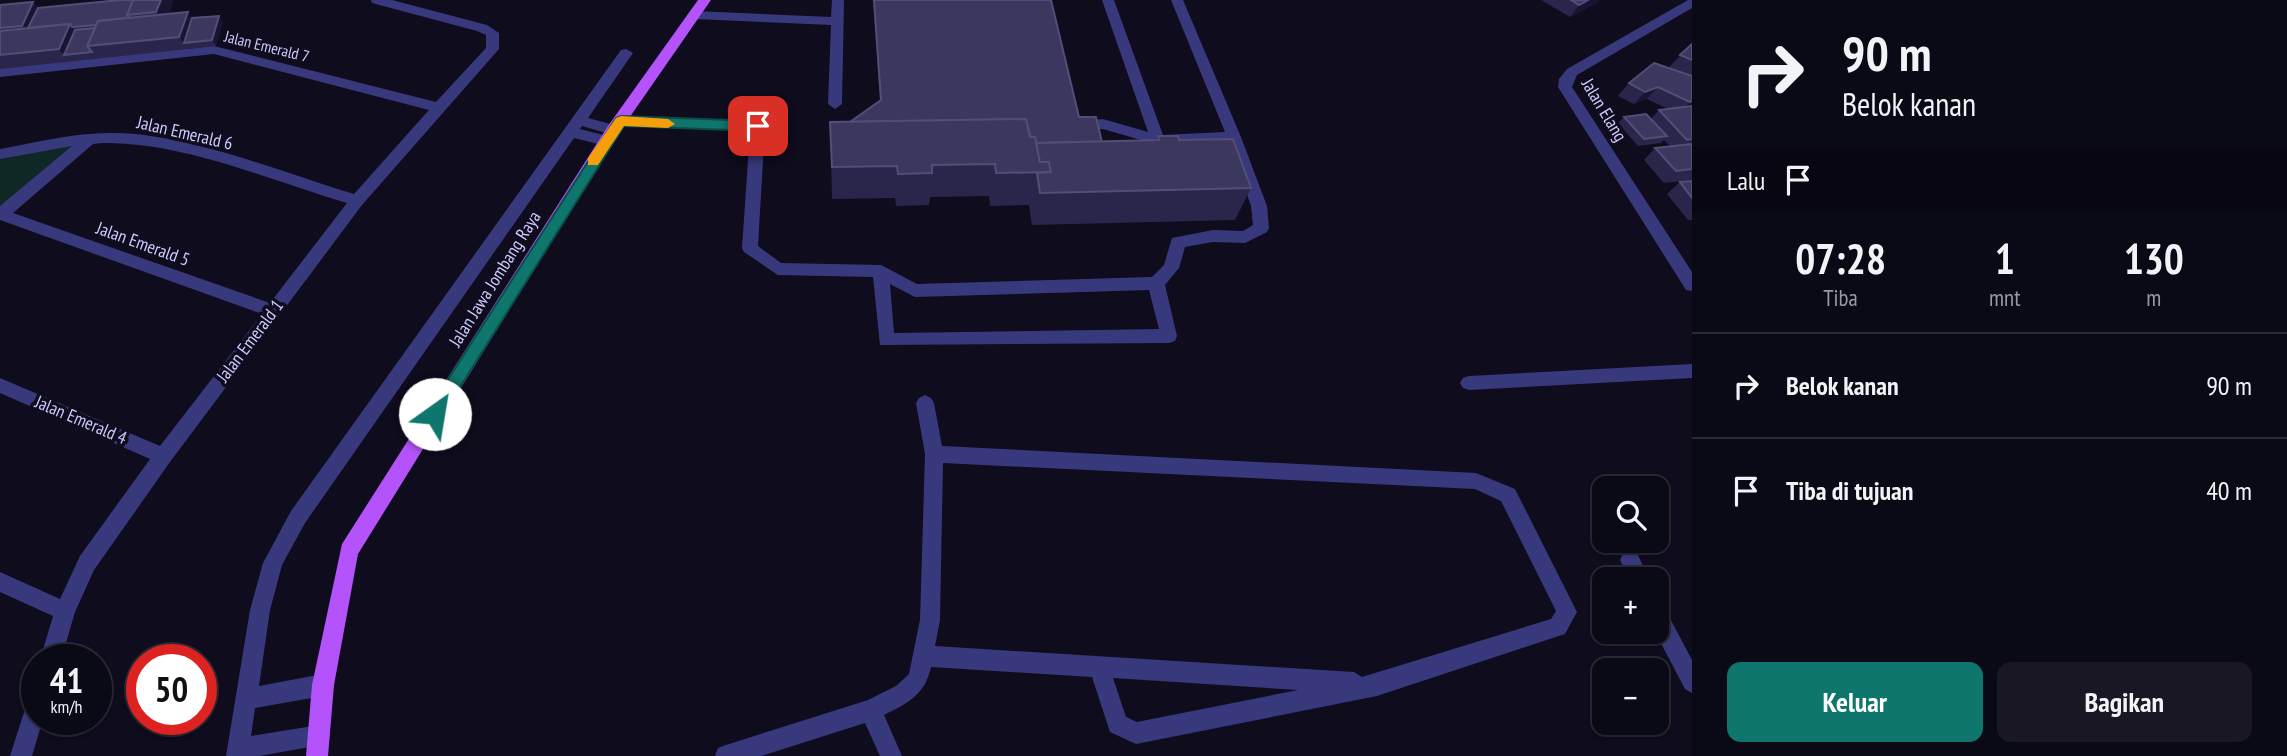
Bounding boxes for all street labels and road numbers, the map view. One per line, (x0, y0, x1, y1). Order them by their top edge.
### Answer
street label: Jalan Emerald 7 (222, 26, 311, 66)
street label: Jalan Elang (1576, 73, 1632, 145)
street label: Jalan Emerald 6 (134, 110, 235, 155)
street label: Jalan Jawa Jombang Raya (443, 206, 546, 352)
street label: Jalan Emerald 5 (92, 216, 193, 271)
street label: Jalan Emerald 1 (210, 295, 288, 387)
street label: Jalan Emerald 4 (31, 390, 131, 449)

